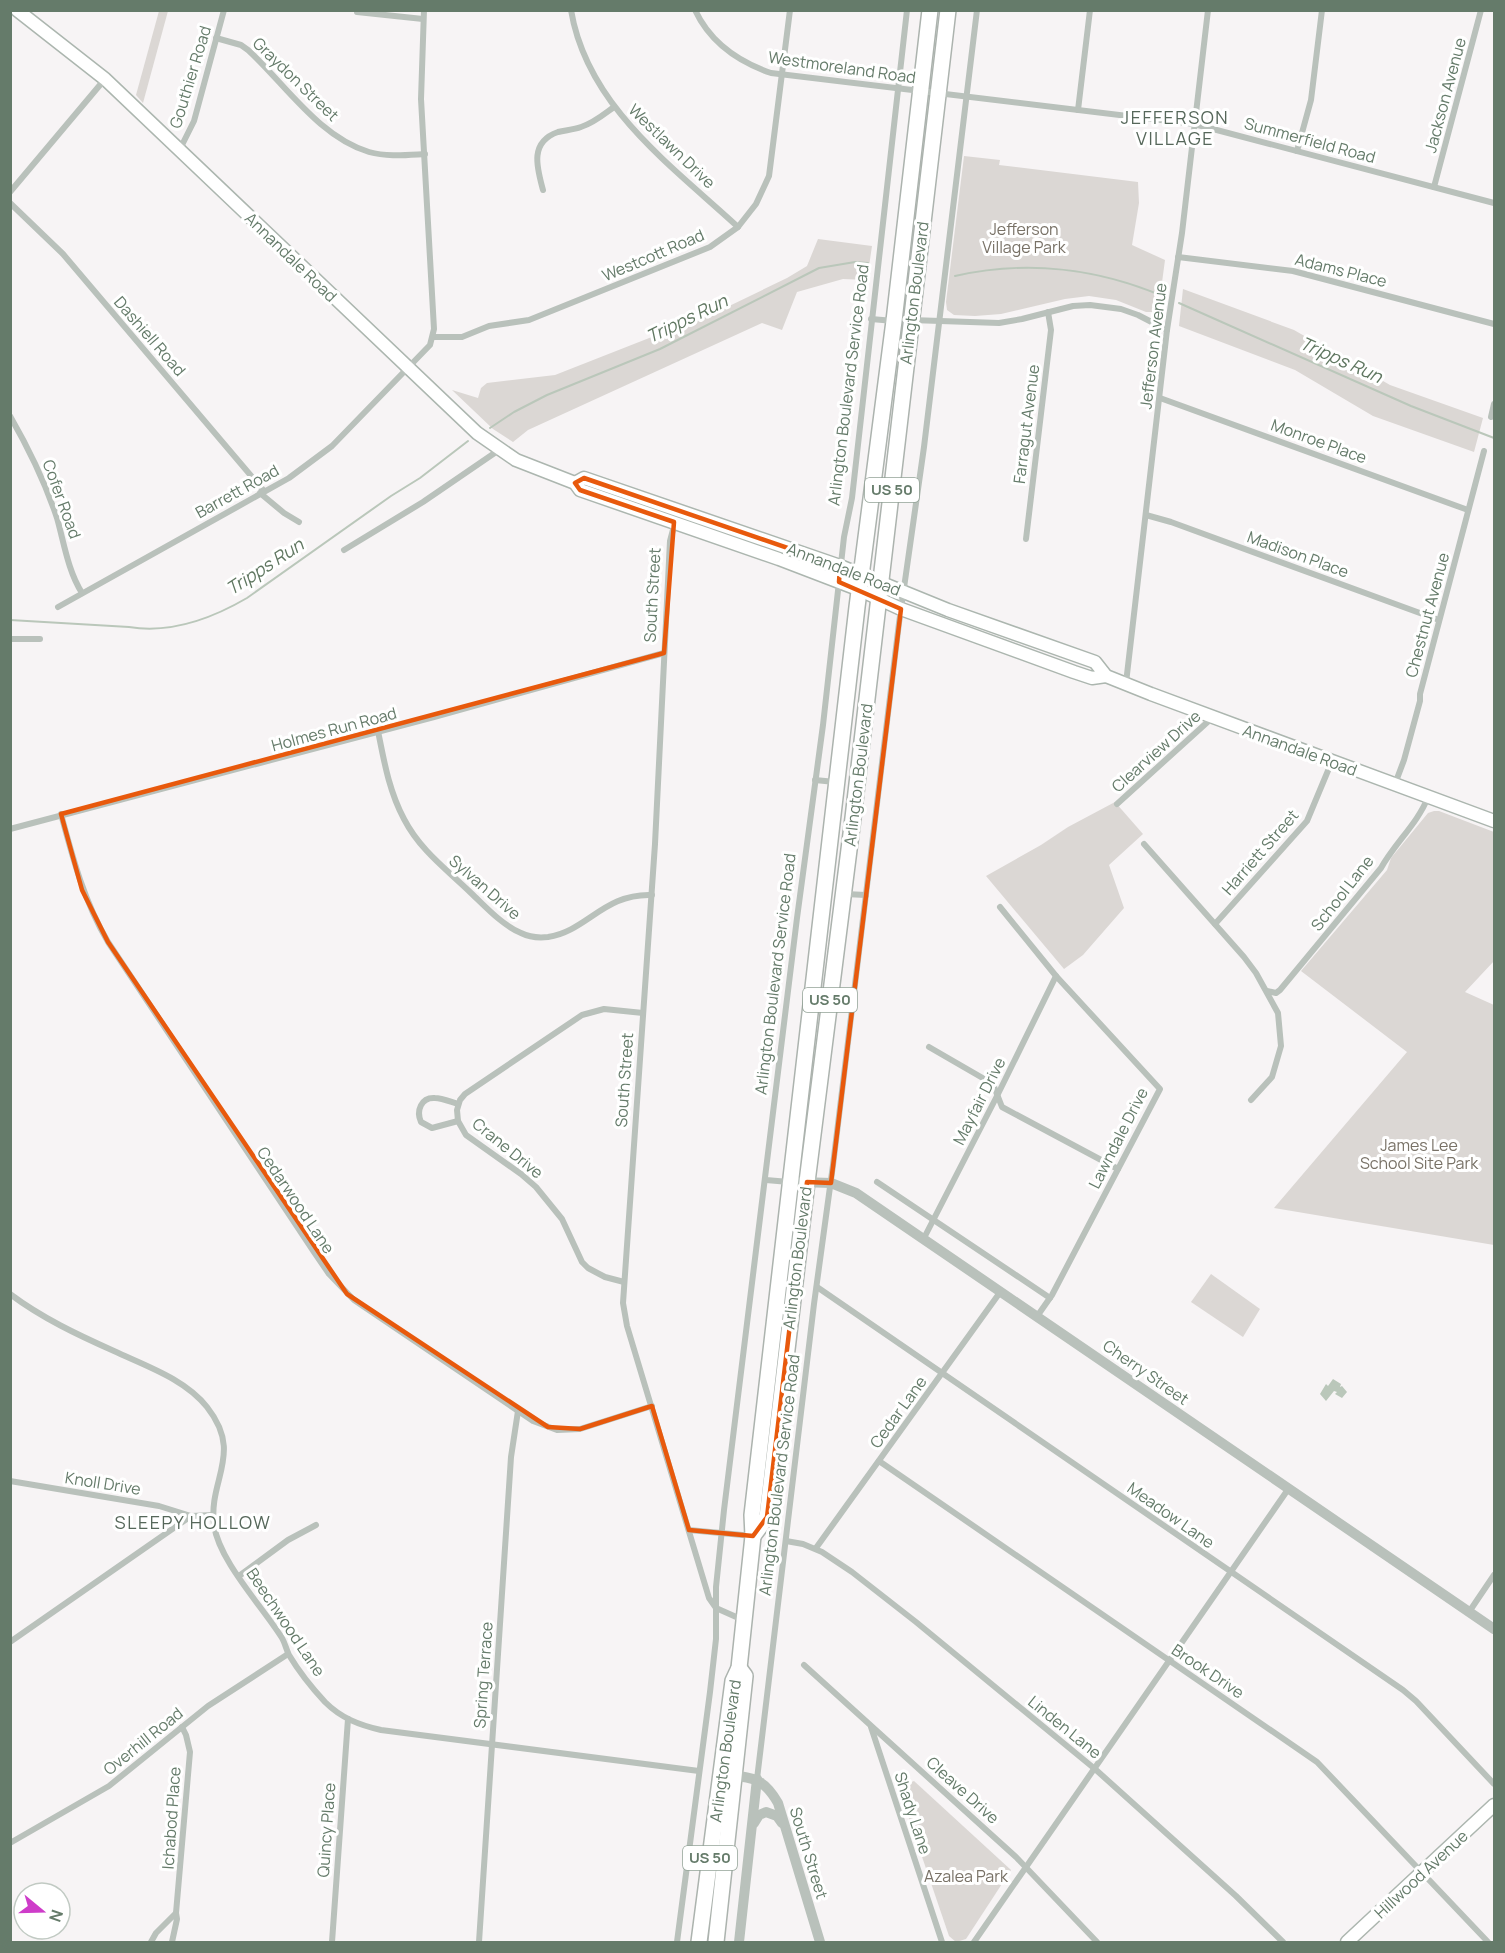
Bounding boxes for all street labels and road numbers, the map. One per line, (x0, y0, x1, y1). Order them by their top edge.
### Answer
street label: Gouthier Road (164, 23, 216, 131)
street label: Graydon Street (248, 32, 344, 126)
street label: Jackson Avenue (1419, 35, 1471, 155)
street label: Westmoreland Road (767, 46, 917, 88)
street label: Westlawn Drive (624, 99, 720, 193)
street label: Summerfield Road (1242, 112, 1378, 168)
street label: Annandale Road (240, 207, 342, 307)
street label: Arlington Boulevard (894, 220, 934, 366)
street label: Westcott Road (599, 224, 707, 286)
street label: Adams Place (1293, 248, 1389, 292)
street label: Arlington Boulevard Service Road (822, 263, 874, 507)
street label: Jefferson Avenue (1134, 282, 1172, 410)
street label: Dashiell Road (109, 291, 191, 381)
street label: Farragut Avenue (1008, 363, 1044, 485)
street label: Monroe Place (1268, 414, 1370, 468)
street label: Cofer Road (38, 456, 86, 542)
street label: Barrett Road (191, 459, 283, 523)
road number: US 50 (865, 478, 919, 502)
street label: Madison Place (1244, 525, 1352, 583)
street label: Annandale Road (784, 537, 904, 601)
street label: South Street (639, 547, 665, 643)
street label: Chestnut Avenue (1400, 550, 1454, 680)
street label: Holmes Run Road (269, 702, 399, 756)
street label: Arlington Boulevard (838, 702, 878, 848)
street label: Clearview Drive (1107, 705, 1205, 797)
street label: Annandale Road (1240, 719, 1360, 781)
street label: Harriett Street (1217, 805, 1303, 899)
street label: Sylvan Drive (444, 850, 526, 924)
street label: School Lane (1306, 851, 1378, 935)
street label: Arlington Boulevard Service Road (749, 852, 801, 1096)
road number: US 50 (803, 988, 857, 1012)
street label: South Street (610, 1032, 638, 1128)
street label: Mayfair Drive (948, 1054, 1010, 1148)
street label: Lawndale Drive (1083, 1084, 1153, 1192)
street label: Crane Drive (468, 1113, 548, 1183)
street label: Cedarwood Lane (252, 1142, 340, 1258)
street label: Arlington Boulevard (777, 1185, 817, 1331)
street label: Cherry Street (1099, 1334, 1193, 1410)
street label: Arlington Boulevard Service Road (753, 1353, 805, 1597)
street label: Cedar Lane (864, 1372, 932, 1452)
street label: Knoll Drive (64, 1466, 142, 1500)
street label: Meadow Lane (1123, 1477, 1219, 1553)
street label: Beechwood Lane (242, 1563, 330, 1681)
street label: Spring Terrace (468, 1621, 498, 1729)
street label: Brook Drive (1167, 1639, 1249, 1703)
street label: Arlington Boulevard (704, 1678, 746, 1824)
street label: Linden Lane (1024, 1691, 1106, 1763)
street label: Overhill Road (99, 1702, 187, 1780)
street label: Cleave Drive (922, 1751, 1004, 1829)
street label: Ichabod Place (156, 1766, 186, 1870)
street label: Shady Lane (889, 1769, 937, 1857)
street label: Quincy Place (312, 1782, 340, 1878)
street label: South Street (785, 1804, 833, 1902)
street label: Hillwood Avenue (1369, 1825, 1473, 1923)
road number: US 50 (683, 1846, 737, 1870)

